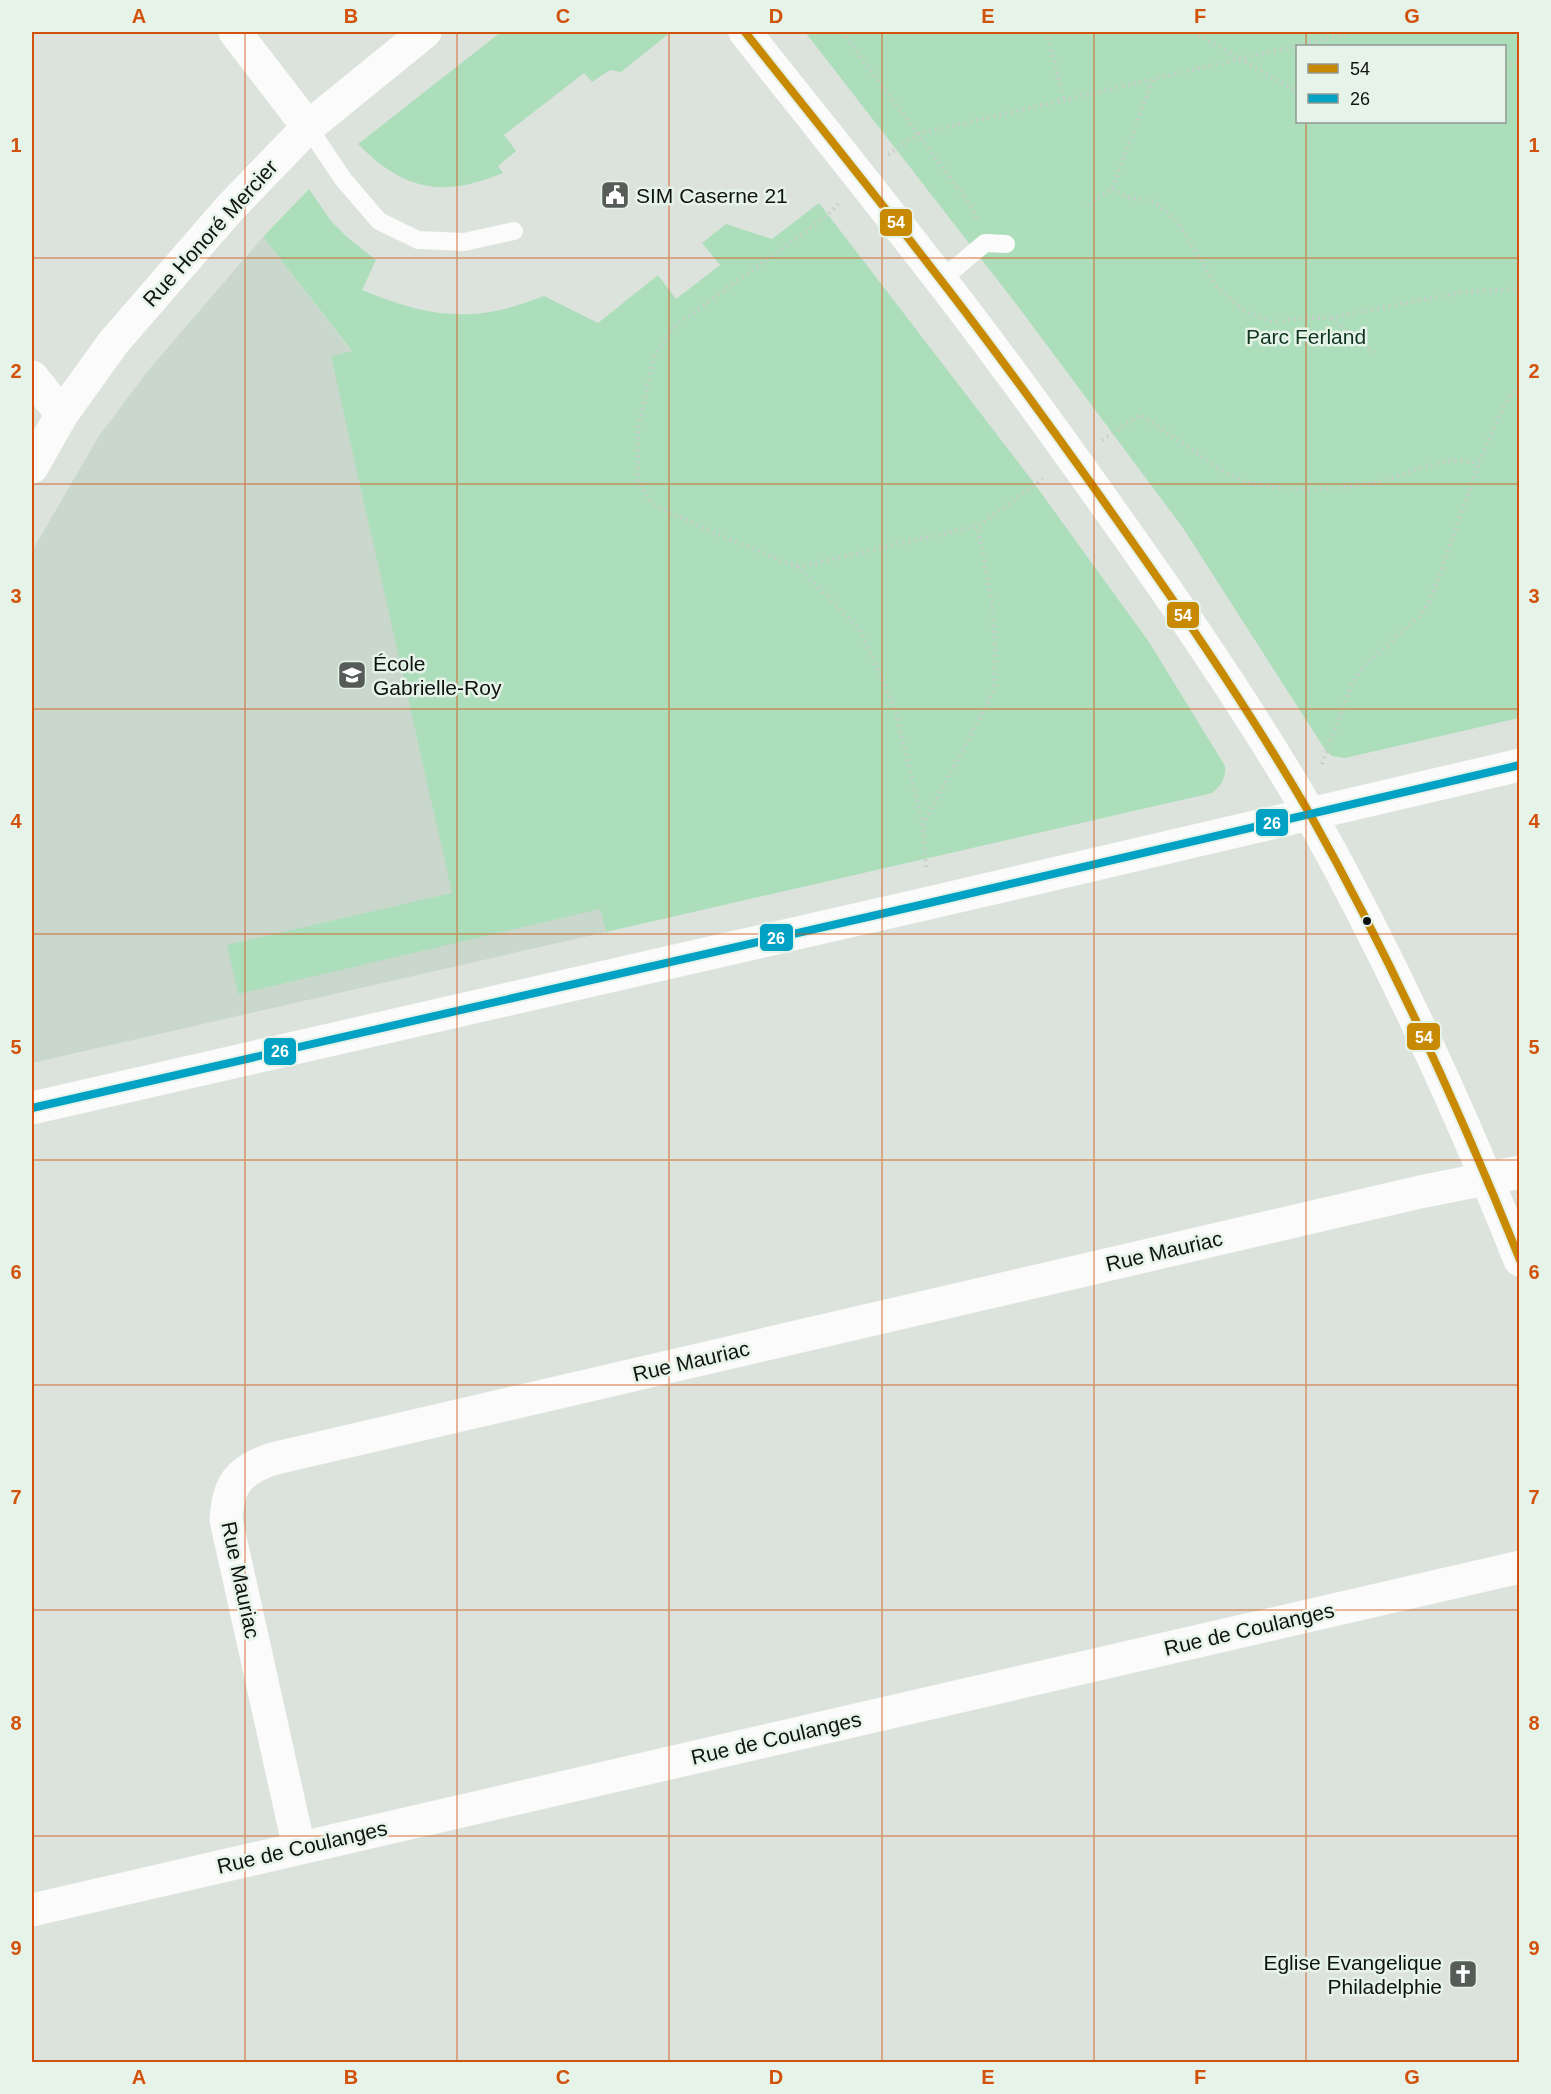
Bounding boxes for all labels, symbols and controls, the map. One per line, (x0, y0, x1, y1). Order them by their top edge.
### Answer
text: A (132, 5, 146, 27)
text: B (344, 5, 358, 27)
text: C (556, 5, 570, 27)
text: D (769, 5, 783, 27)
text: E (981, 5, 995, 27)
text: F (1194, 5, 1206, 27)
text: G (1404, 5, 1420, 27)
legend (1296, 45, 1506, 123)
text: 54 (1350, 59, 1370, 79)
text: 26 (1350, 89, 1370, 109)
text: 1 (10, 134, 22, 156)
text: 1 (1528, 134, 1540, 156)
street label: Rue Honoré Mercier (138, 155, 282, 311)
public building icon: SIM Caserne 21 (599, 179, 631, 211)
place label: SIM Caserne 21 (636, 184, 788, 207)
line badge: 54 (879, 208, 913, 237)
text: 54 (887, 214, 905, 231)
park label: Parc Ferland (1246, 325, 1366, 348)
text: 2 (10, 360, 22, 382)
text: 2 (1528, 360, 1540, 382)
text: 3 (10, 585, 22, 607)
text: 3 (1528, 585, 1540, 607)
line badge: 54 (1166, 601, 1200, 629)
text: 54 (1174, 607, 1192, 624)
place label: École Gabrielle-Roy (373, 652, 502, 699)
school or university icon: École Gabrielle-Roy (336, 659, 368, 691)
line badge: 26 (1255, 808, 1289, 837)
text: 4 (10, 810, 22, 832)
text: 4 (1528, 810, 1540, 832)
text: 26 (1263, 815, 1281, 832)
unlabelled marker (1361, 915, 1373, 927)
line badge: 26 (759, 923, 794, 952)
text: 26 (767, 930, 785, 947)
line badge: 54 (1406, 1022, 1441, 1051)
text: 54 (1415, 1029, 1433, 1046)
text: 5 (10, 1036, 22, 1058)
text: 5 (1528, 1036, 1540, 1058)
line badge: 26 (263, 1037, 297, 1066)
text: 26 (271, 1043, 289, 1060)
street label: Rue Mauriac (1103, 1226, 1225, 1276)
text: 6 (10, 1261, 22, 1283)
text: 6 (1528, 1261, 1540, 1283)
street label: Rue Mauriac (630, 1336, 752, 1386)
text: 7 (10, 1486, 22, 1508)
text: 7 (1528, 1486, 1540, 1508)
street label: Rue Mauriac (217, 1519, 265, 1641)
street label: Rue de Coulanges (1162, 1598, 1336, 1660)
street label: Rue de Coulanges (689, 1707, 863, 1769)
text: 8 (10, 1712, 22, 1734)
text: 8 (1528, 1712, 1540, 1734)
street label: Rue de Coulanges (215, 1816, 389, 1878)
text: 9 (10, 1937, 22, 1959)
text: 9 (1528, 1937, 1540, 1959)
place label: Eglise Evangelique Philadelphie (1263, 1951, 1442, 1998)
church icon: Eglise Evangelique Philadelphie (1447, 1958, 1479, 1990)
text: A (132, 2066, 146, 2088)
text: B (344, 2066, 358, 2088)
text: C (556, 2066, 570, 2088)
text: D (769, 2066, 783, 2088)
text: E (981, 2066, 995, 2088)
text: F (1194, 2066, 1206, 2088)
text: G (1404, 2066, 1420, 2088)

